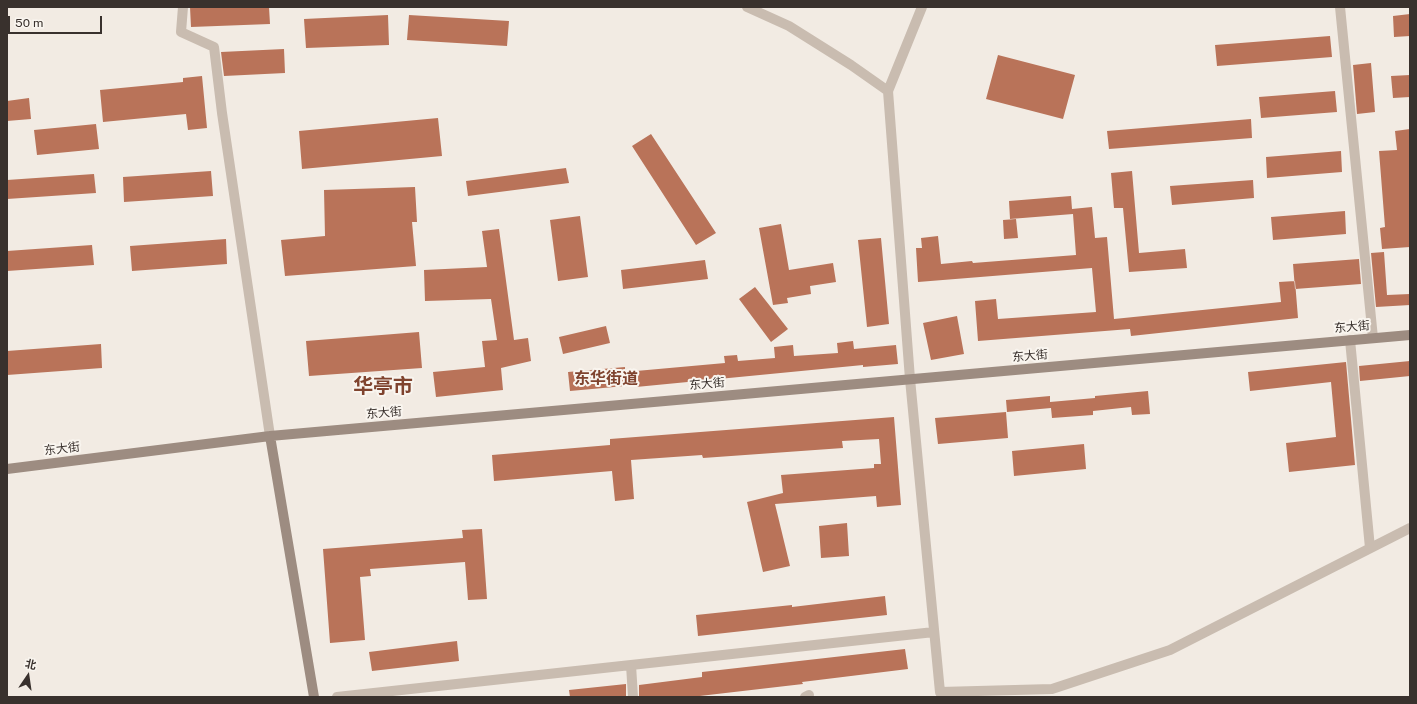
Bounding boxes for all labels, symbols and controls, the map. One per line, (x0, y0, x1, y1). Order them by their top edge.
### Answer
scale bar (10, 8, 104, 34)
text: 50 m (15, 16, 43, 30)
street label: 东大街 (1333, 318, 1371, 336)
street label: 东大街 (1011, 347, 1049, 365)
district label: 东华街道 (574, 369, 638, 389)
district label: 华亭市 (353, 375, 413, 399)
street label: 东大街 (688, 375, 726, 393)
street label: 东大街 (365, 404, 403, 422)
street label: 东大街 (43, 440, 81, 458)
north arrow (8, 656, 48, 696)
text: 北 (24, 657, 37, 671)

